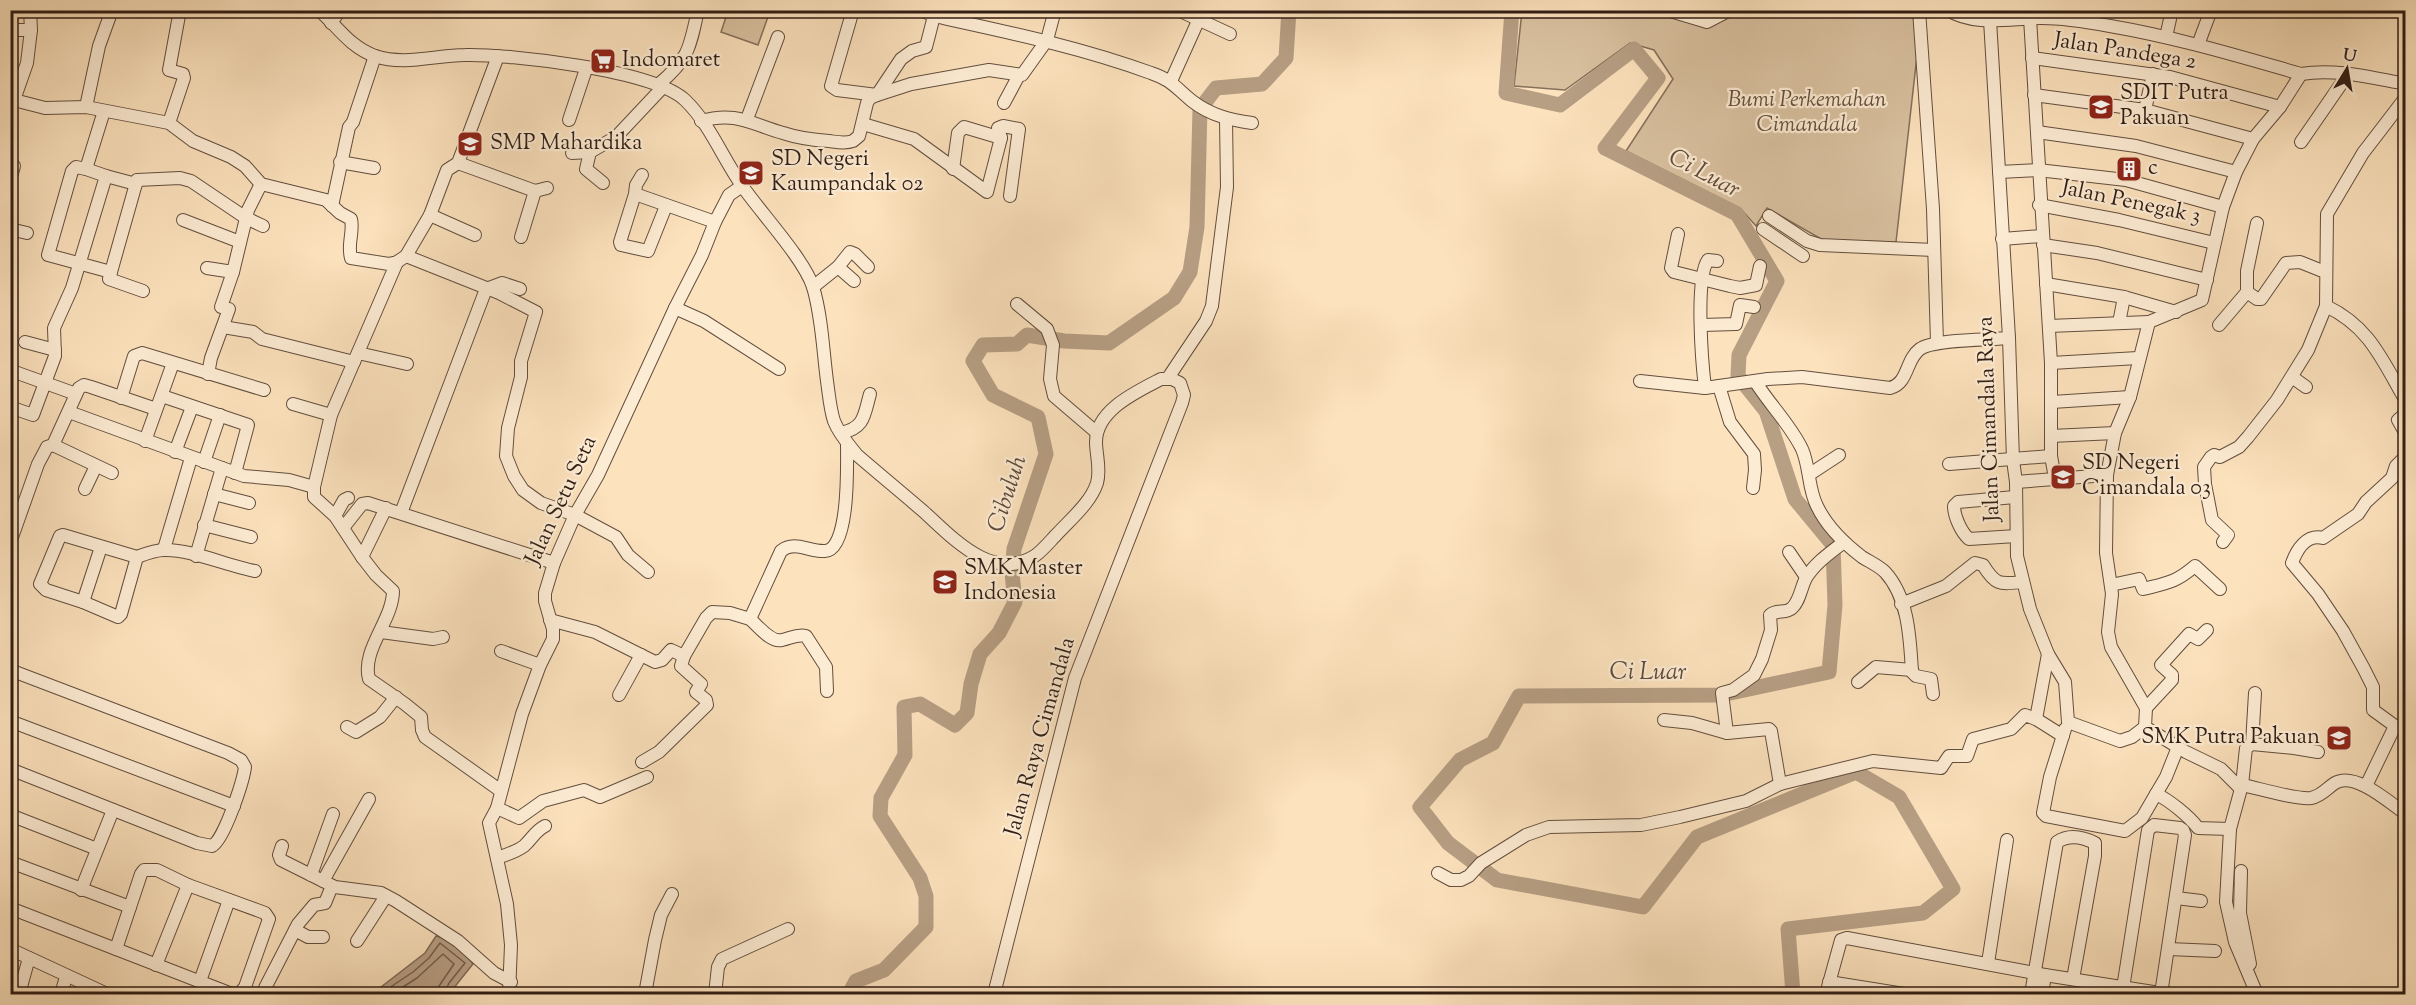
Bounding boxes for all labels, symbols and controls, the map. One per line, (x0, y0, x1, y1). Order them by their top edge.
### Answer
street label: Jalan Pandega 2 (2050, 25, 2199, 79)
north arrow (2317, 39, 2377, 99)
text: U (2341, 44, 2359, 69)
place label: Indomaret (622, 45, 721, 77)
supermarket icon: Indomaret (588, 46, 618, 76)
place label: SDIT Putra Pakuan (2120, 78, 2229, 135)
park label: Bumi Perkemahan Cimandala (1728, 85, 1887, 142)
school or university icon: SDIT Putra Pakuan (2086, 92, 2116, 122)
place label: SMP Mahardika (490, 128, 642, 160)
school or university icon: SMP Mahardika (455, 129, 485, 159)
water label: Ci Luar (1662, 141, 1746, 207)
place label: SD Negeri Kaumpandak 02 (771, 144, 924, 201)
place label: c (2148, 153, 2158, 185)
building icon: c (2114, 154, 2144, 184)
school or university icon: SD Negeri Kaumpandak 02 (736, 158, 766, 188)
street label: Jalan Penegak 3 (2057, 172, 2204, 233)
street label: Jalan Cimandala Raya (1970, 316, 2010, 523)
street label: Jalan Setu Seta (518, 431, 606, 572)
place label: SD Negeri Cimandala 03 (2082, 448, 2211, 505)
water label: Cibuluh (980, 451, 1036, 537)
school or university icon: SD Negeri Cimandala 03 (2048, 462, 2078, 492)
place label: SMK Master Indonesia (964, 553, 1083, 610)
school or university icon: SMK Master Indonesia (930, 567, 960, 597)
street label: Jalan Raya Cimandala (997, 634, 1085, 841)
water label: Ci Luar (1610, 656, 1687, 690)
place label: SMK Putra Pakuan (2141, 722, 2320, 754)
school or university icon: SMK Putra Pakuan (2324, 723, 2354, 753)

